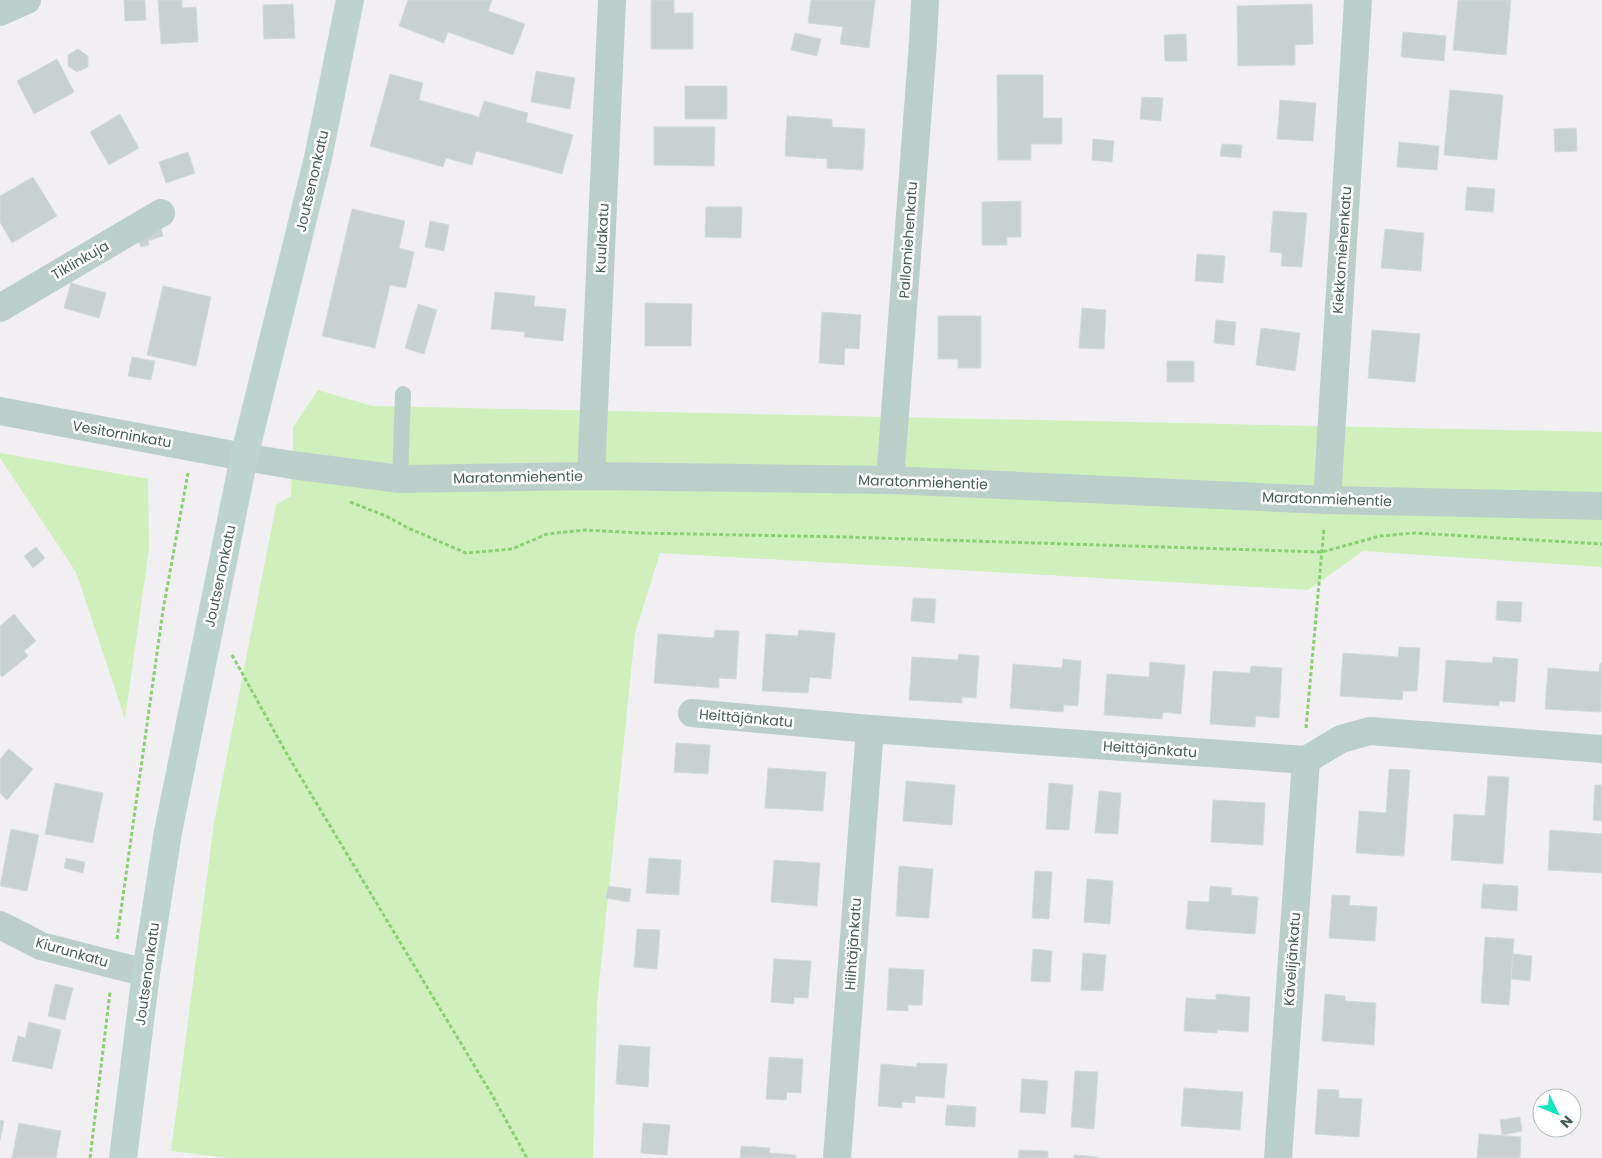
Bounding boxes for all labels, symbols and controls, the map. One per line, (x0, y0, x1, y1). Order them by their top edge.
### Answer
street label: Joutsenonkatu (291, 128, 333, 234)
street label: Pallomiehenkatu (894, 181, 922, 299)
street label: Kiekkomiehenkatu (1328, 186, 1356, 314)
street label: Kuulakatu (590, 203, 614, 273)
street label: Tiklinkuja (48, 236, 112, 284)
street label: Vesitorninkatu (71, 415, 173, 453)
street label: Maratonmiehentie (453, 466, 583, 488)
street label: Maratonmiehentie (858, 470, 988, 494)
street label: Maratonmiehentie (1262, 487, 1392, 511)
street label: Joutsenonkatu (199, 523, 241, 629)
street label: Heittäjänkatu (698, 704, 794, 732)
street label: Heittäjänkatu (1102, 736, 1198, 762)
street label: Hiihtäjänkatu (840, 897, 866, 991)
street label: Kävelijänkatu (1279, 911, 1305, 1007)
street label: Joutsenonkatu (130, 921, 164, 1027)
street label: Kiurunkatu (33, 932, 111, 972)
north arrow (1532, 1088, 1582, 1138)
text: N (1556, 1111, 1577, 1133)

